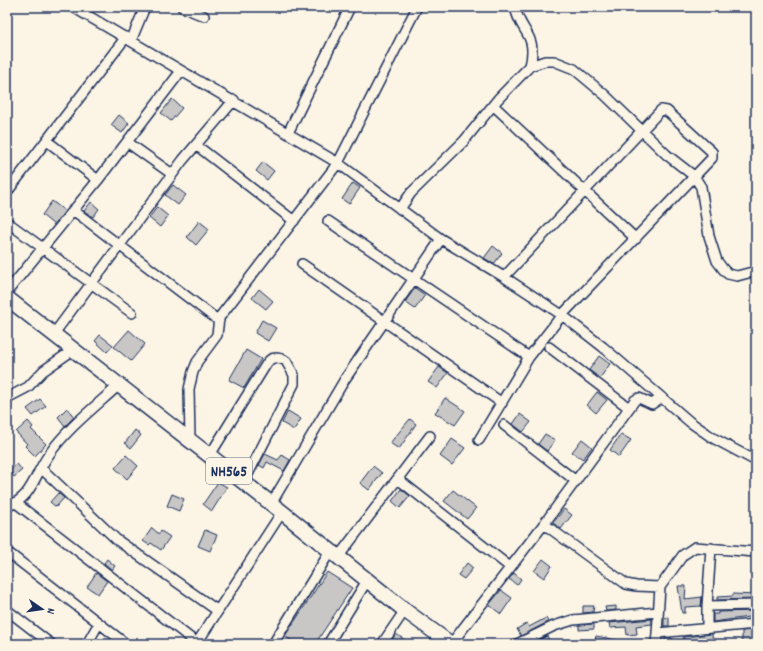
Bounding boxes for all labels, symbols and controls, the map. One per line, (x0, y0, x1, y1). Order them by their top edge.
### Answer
road number: NH565 (206, 458, 252, 484)
north arrow (22, 589, 62, 629)
text: N (41, 606, 58, 616)

